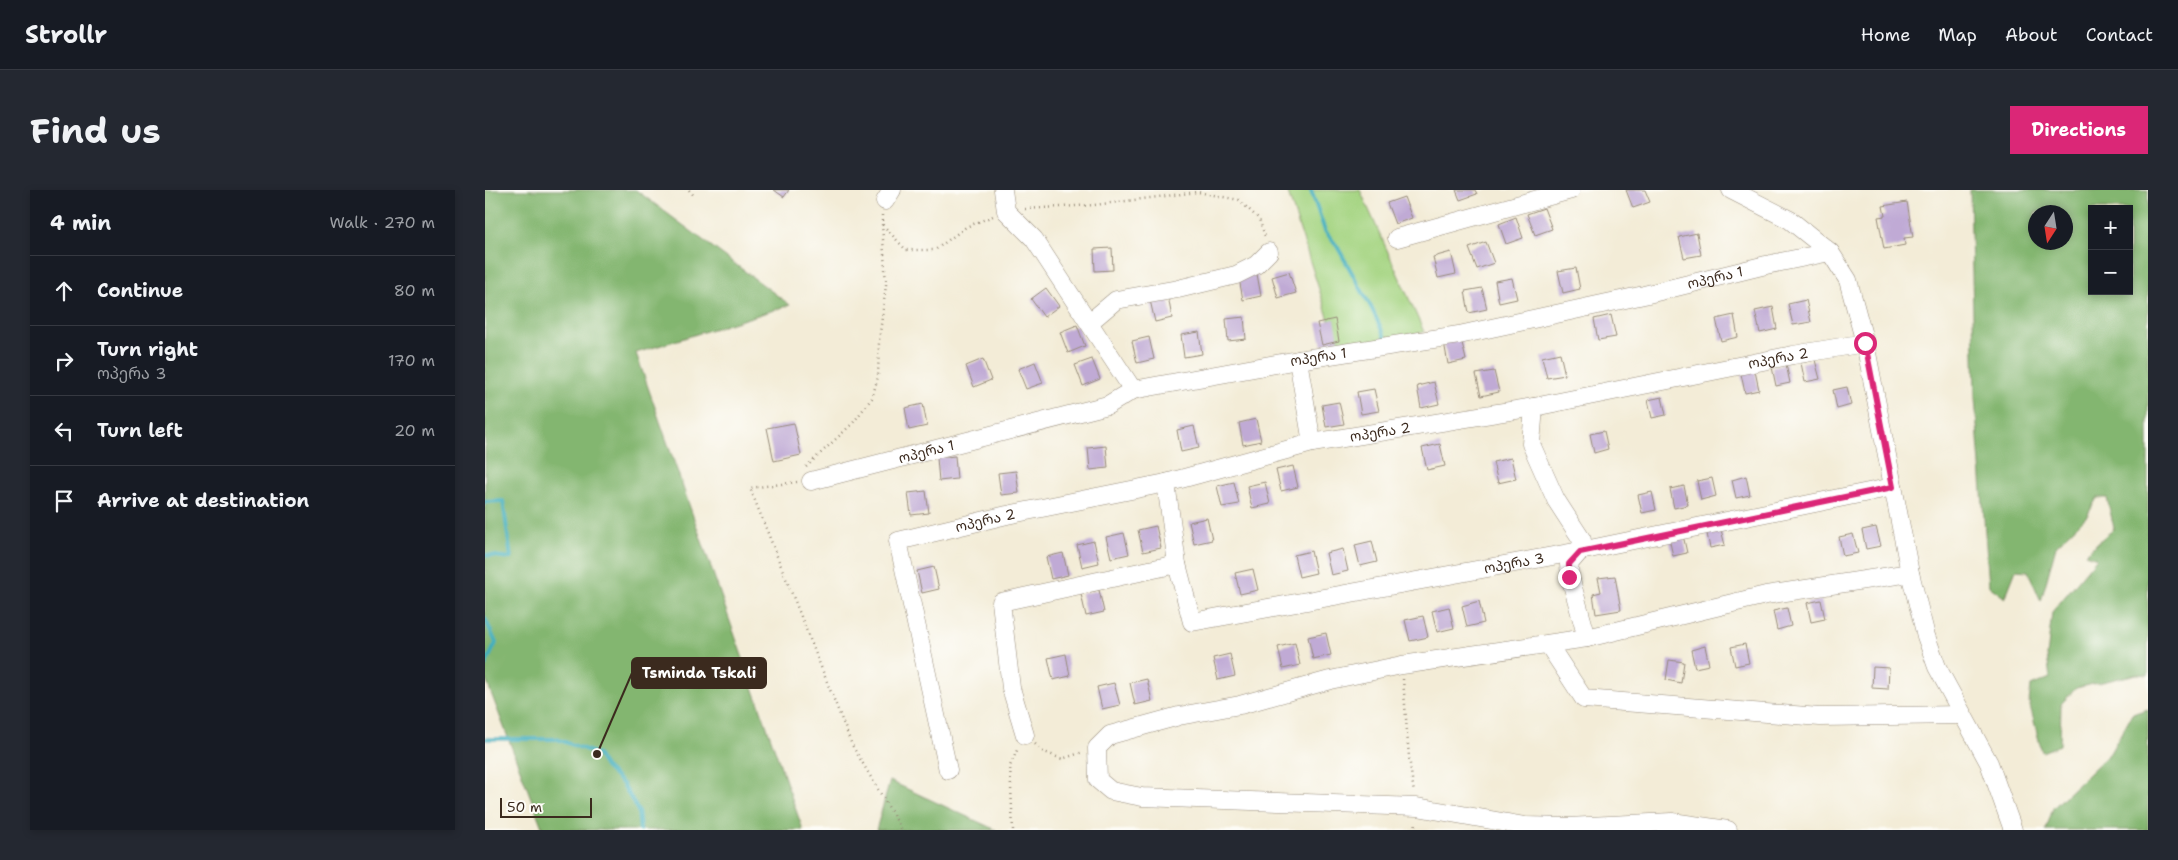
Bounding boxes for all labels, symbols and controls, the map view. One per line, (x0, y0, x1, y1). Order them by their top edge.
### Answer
text: Strollr (25, 19, 107, 51)
text: Home (1861, 23, 1910, 47)
text: Map (1938, 23, 1977, 47)
text: About (2005, 23, 2058, 47)
text: Contact (2086, 23, 2153, 47)
button: Directions (2010, 106, 2148, 154)
text: Find us (30, 107, 161, 154)
north arrow (2028, 205, 2073, 250)
map controls (2088, 205, 2133, 295)
button: + (2088, 205, 2133, 250)
text: 4 min (50, 209, 111, 237)
text: Walk · 270 m (330, 212, 435, 233)
button: − (2088, 250, 2133, 295)
street label: ოპერა 1 (1685, 262, 1745, 293)
icon: ahead (50, 277, 78, 305)
text: Continue (97, 278, 183, 303)
text: 80 m (394, 280, 435, 301)
route start (1854, 332, 1877, 355)
text: Turn right (97, 337, 198, 362)
street label: ოპერა 1 (1289, 344, 1348, 370)
street label: ოპერა 2 (1747, 344, 1810, 373)
icon: right (50, 347, 78, 375)
text: 170 m (388, 350, 435, 371)
text: ოპერა 3 (97, 363, 166, 384)
icon: left (50, 417, 78, 445)
text: Turn left (97, 418, 183, 443)
street label: ოპერა 2 (1349, 418, 1412, 446)
text: 20 m (394, 420, 435, 441)
street label: ოპერა 1 (897, 436, 956, 467)
icon: arrive (50, 487, 78, 515)
text: Arrive at destination (97, 488, 309, 513)
street label: ოპერა 2 (953, 505, 1017, 536)
street label: ოპერა 3 (1482, 549, 1546, 577)
route end (1558, 566, 1581, 589)
callout: Tsminda Tskali (632, 658, 766, 688)
text: Tsminda Tskali (642, 663, 756, 683)
scale bar (500, 795, 593, 818)
text: 50 m (507, 798, 542, 816)

